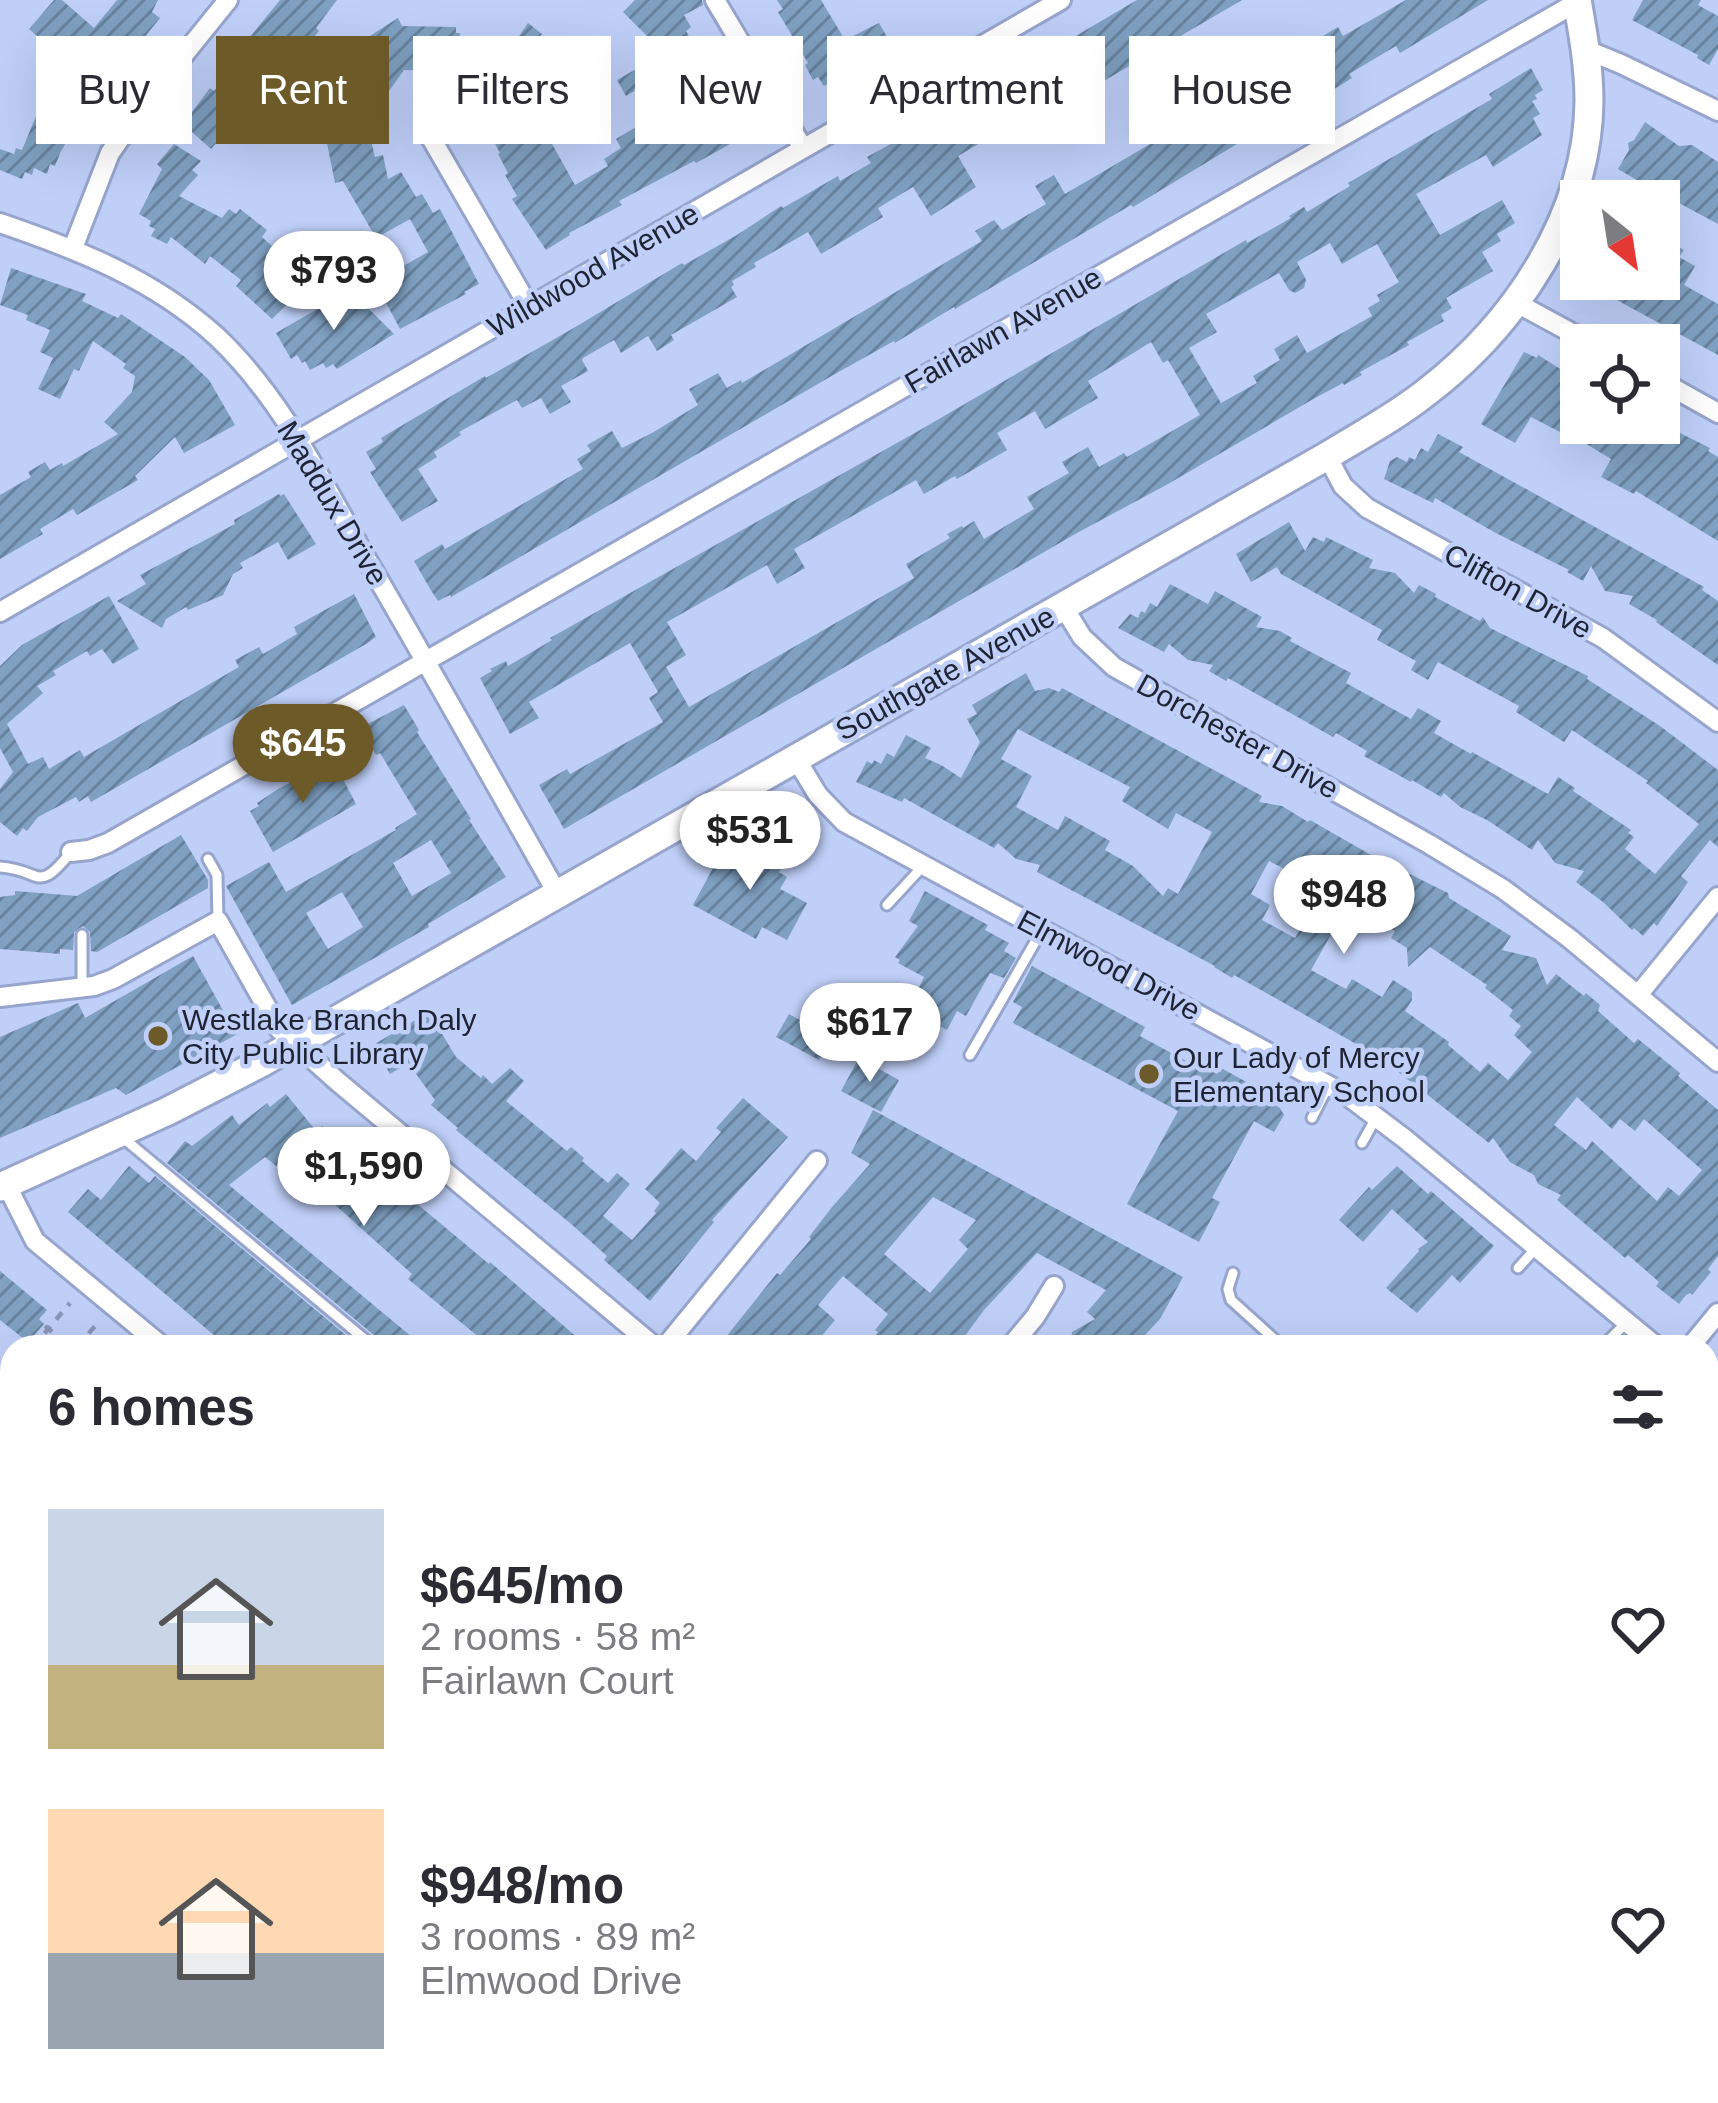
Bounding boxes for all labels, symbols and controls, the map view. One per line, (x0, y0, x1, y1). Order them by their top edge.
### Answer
chip: Buy (36, 36, 192, 144)
chip: Rent (216, 36, 389, 144)
chip: Filters (413, 36, 611, 144)
chip: New (635, 36, 803, 144)
chip: Apartment (827, 36, 1105, 144)
chip: House (1129, 36, 1335, 144)
north arrow (1560, 180, 1680, 300)
map controls (1560, 180, 1680, 444)
street label: Wildwood Avenue (482, 196, 704, 344)
pin: $793 (263, 231, 405, 333)
text: $793 (291, 248, 377, 291)
street label: Fairlawn Avenue (899, 260, 1107, 400)
button: locate (1560, 324, 1680, 444)
street label: Maddux Drive (271, 415, 395, 591)
street label: Clifton Drive (1439, 537, 1597, 645)
street label: Southgate Avenue (830, 599, 1060, 747)
street label: Dorchester Drive (1132, 667, 1344, 805)
pin: $645 (232, 704, 374, 806)
text: $645 (260, 721, 346, 764)
pin: $531 (679, 791, 821, 893)
text: $531 (707, 808, 793, 851)
pin: $948 (1273, 855, 1415, 957)
text: $948 (1301, 872, 1387, 915)
street label: Elmwood Drive (1012, 903, 1206, 1027)
pin: $617 (799, 983, 941, 1085)
text: $617 (827, 1000, 913, 1043)
place label: Westlake Branch Daly City Public Library (182, 1003, 477, 1070)
marker: Westlake Branch Daly City Public Library (145, 1023, 171, 1049)
place label: Our Lady of Mercy Elementary School (1173, 1041, 1425, 1108)
marker: Our Lady of Mercy Elementary School (1136, 1061, 1162, 1087)
pin: $1,590 (266, 1127, 462, 1229)
text: $1,590 (304, 1144, 424, 1187)
icon: filters (1605, 1374, 1671, 1440)
text: 6 homes (48, 1379, 255, 1436)
icon: home (144, 1557, 288, 1701)
text: $645/mo (420, 1557, 624, 1614)
icon: heart (1605, 1596, 1671, 1662)
text: 2 rooms · 58 m² (420, 1615, 695, 1658)
text: Fairlawn Court (420, 1659, 674, 1702)
icon: home (144, 1857, 288, 2001)
text: $948/mo (420, 1857, 624, 1914)
icon: heart (1605, 1896, 1671, 1962)
text: 3 rooms · 89 m² (420, 1915, 695, 1958)
text: Elmwood Drive (420, 1959, 682, 2002)

